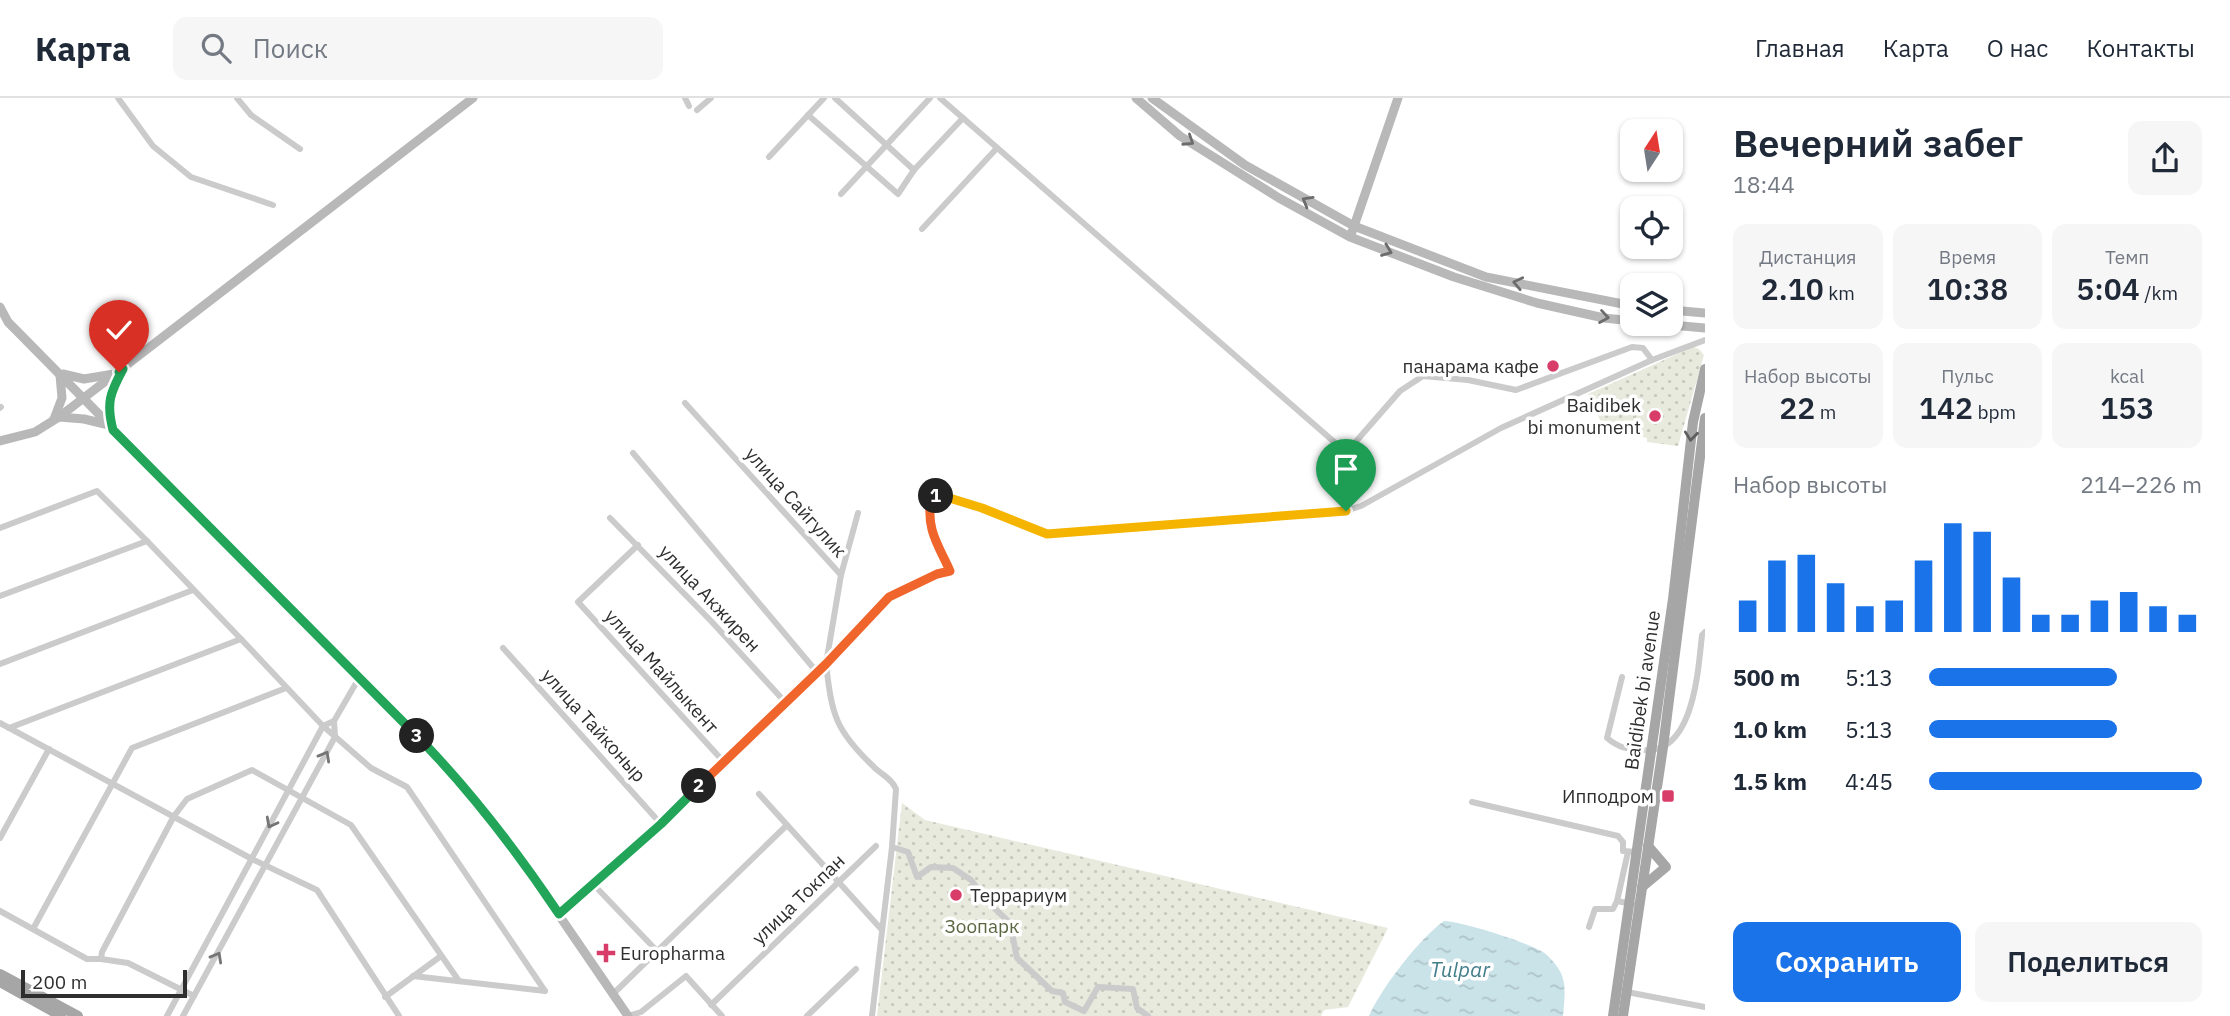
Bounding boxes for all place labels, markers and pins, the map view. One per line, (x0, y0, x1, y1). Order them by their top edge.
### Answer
pin (89, 300, 149, 372)
place label: панарама кафе (1403, 354, 1539, 378)
marker: панарама кафе (1545, 358, 1561, 374)
place label: Baidibek bi monument (1527, 393, 1641, 439)
marker: Baidibek bi monument (1647, 408, 1663, 424)
pin (1316, 439, 1376, 511)
pin: 1 (918, 478, 954, 514)
pin: 3 (400, 718, 434, 754)
pin: 2 (682, 768, 716, 804)
place label: Ипподром (1562, 784, 1654, 808)
marker: Ипподром (1660, 788, 1676, 804)
place label: Террариум (970, 883, 1067, 907)
marker: Террариум (948, 887, 964, 903)
place label: Europharma (620, 941, 725, 965)
marker: Europharma (598, 945, 614, 961)

